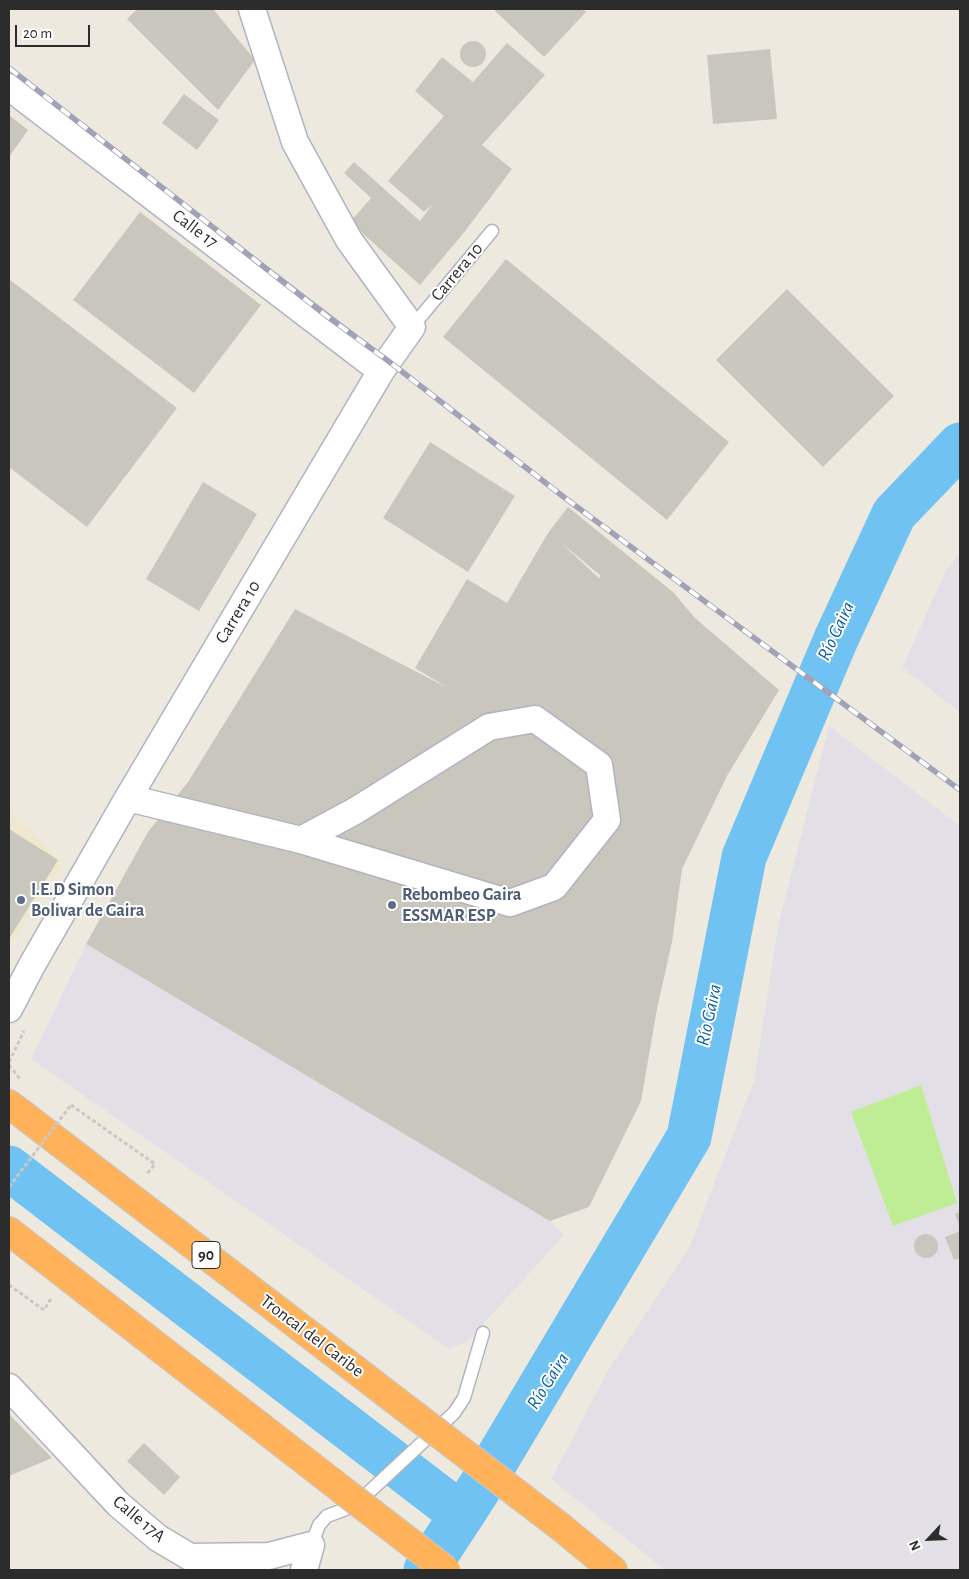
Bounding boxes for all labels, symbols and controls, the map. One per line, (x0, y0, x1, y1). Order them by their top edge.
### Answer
scale bar (18, 15, 92, 47)
text: 20 m (23, 26, 52, 41)
street label: Calle 17 (168, 205, 222, 253)
street label: Carrera 10 (426, 238, 488, 306)
street label: Carrera 10 (211, 576, 265, 648)
water label: Río Gaira (813, 598, 859, 664)
place label: I.E.D Simon Bolivar de Gaira (31, 879, 144, 922)
place label: Rebombeo Gaira ESSMAR ESP (402, 884, 521, 926)
marker: I.E.D Simon Bolivar de Gaira (15, 894, 27, 906)
marker: Rebombeo Gaira ESSMAR ESP (386, 899, 398, 911)
water label: Río Gaira (691, 982, 727, 1048)
road number: 90 (192, 1242, 220, 1268)
street label: Troncal del Caribe (256, 1290, 368, 1382)
water label: Río Gaira (522, 1349, 574, 1413)
street label: Calle 17A (108, 1491, 170, 1547)
north arrow (904, 1514, 954, 1564)
text: N (907, 1538, 924, 1553)

